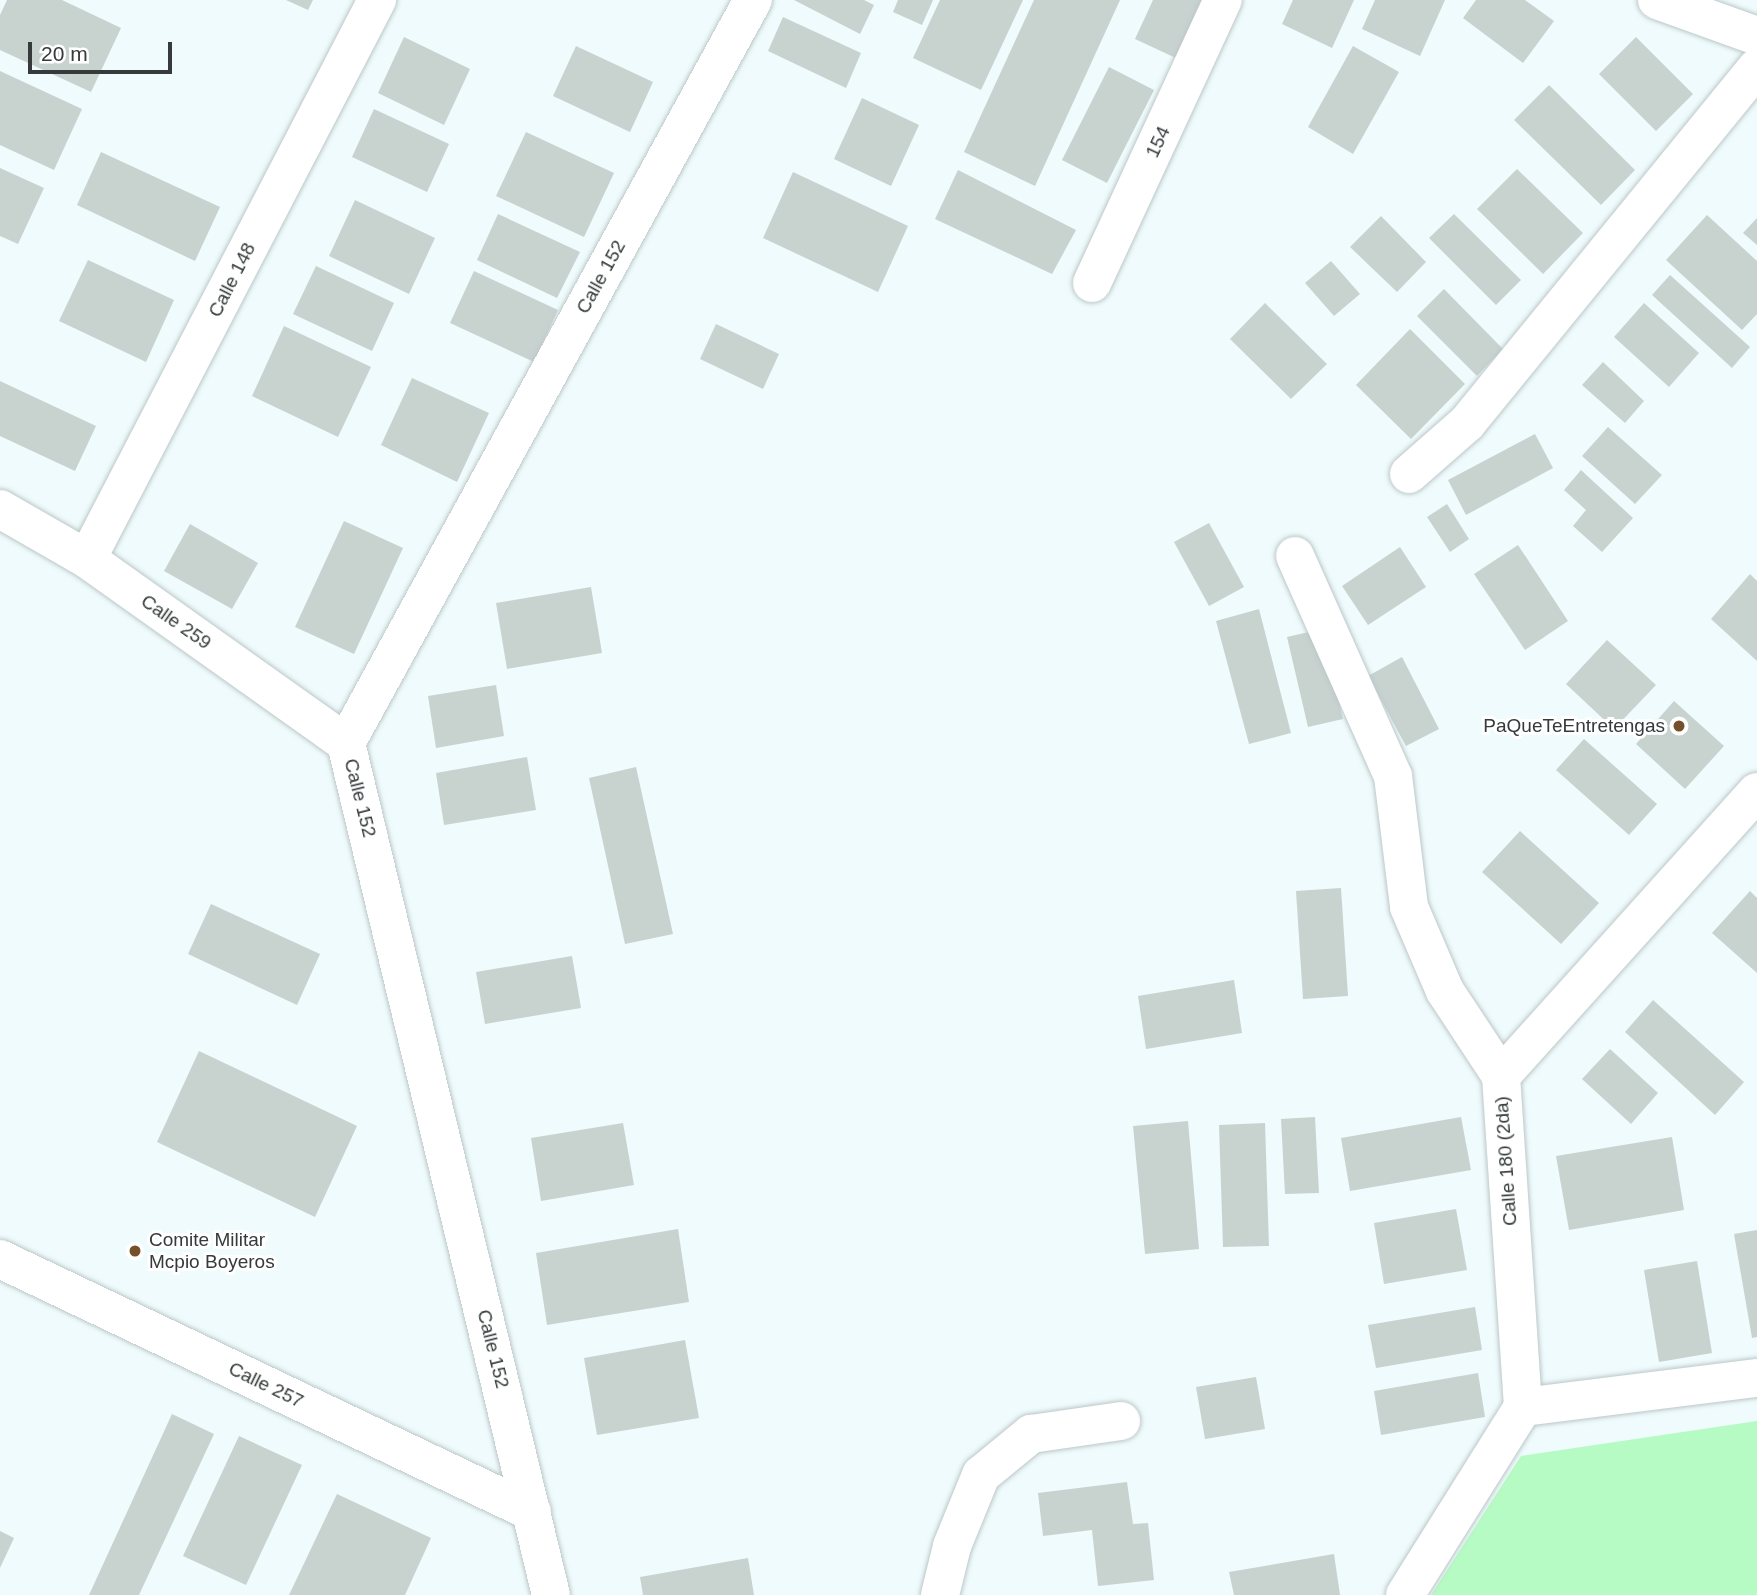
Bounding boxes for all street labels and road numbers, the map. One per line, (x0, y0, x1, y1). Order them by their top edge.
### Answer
street label: 154 (1141, 123, 1175, 161)
street label: Calle 152 (572, 236, 630, 318)
street label: Calle 148 (204, 239, 260, 321)
street label: Calle 259 (137, 590, 215, 654)
street label: Calle 152 (339, 756, 381, 840)
street label: Calle 180 (2da) (1490, 1095, 1522, 1227)
street label: Calle 152 (472, 1307, 514, 1391)
street label: Calle 257 (225, 1357, 307, 1413)

